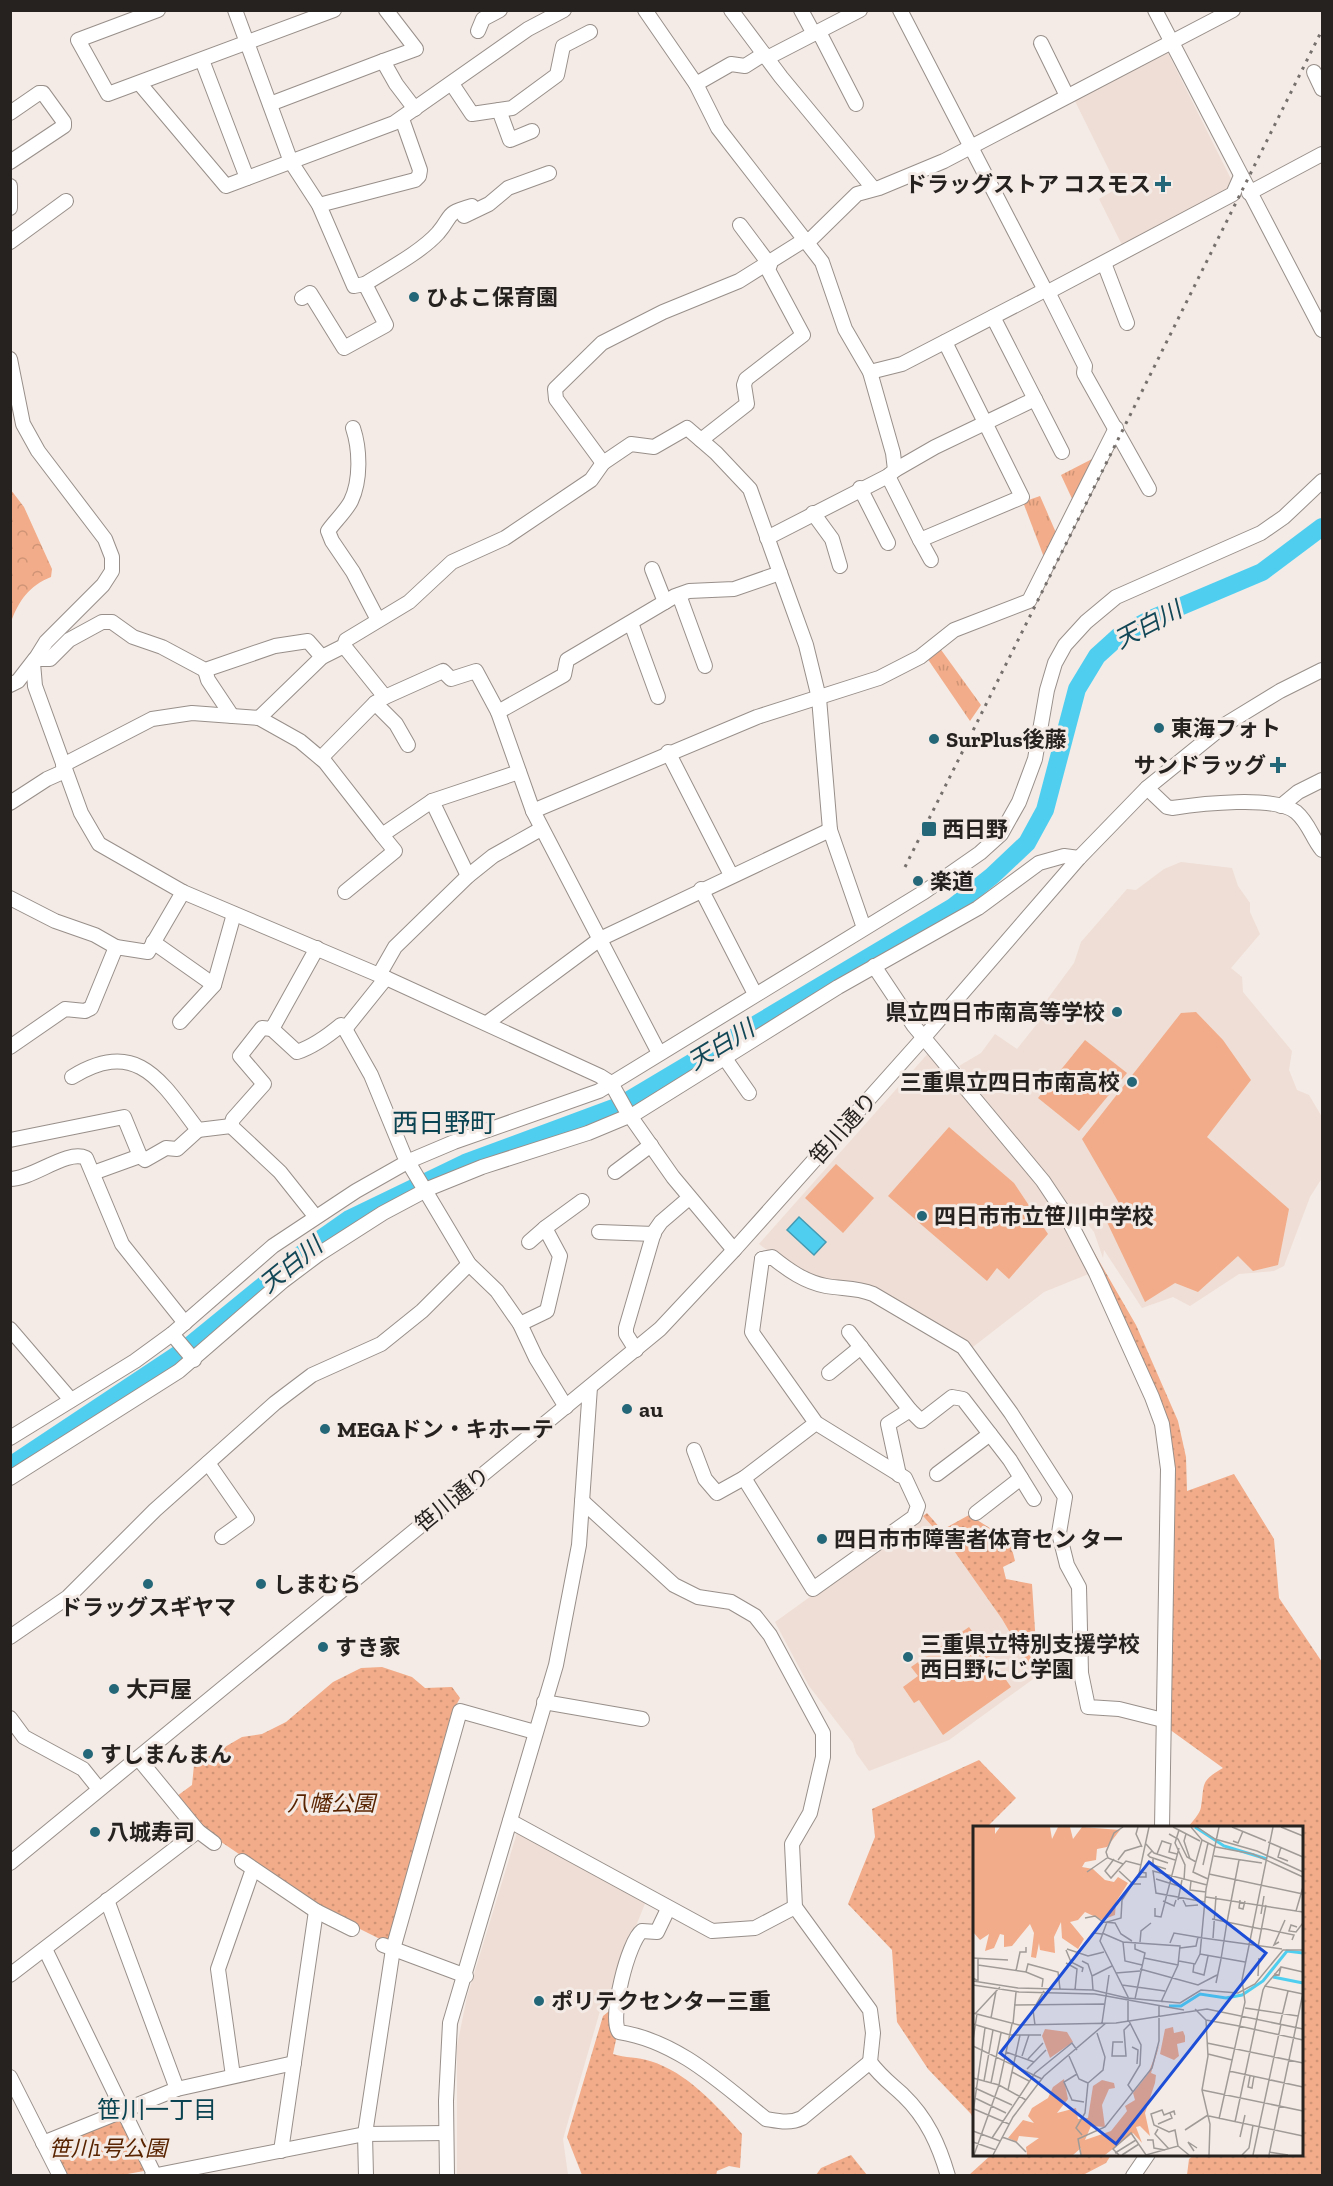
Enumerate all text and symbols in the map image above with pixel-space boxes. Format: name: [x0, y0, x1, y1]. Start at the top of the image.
place label: ドラッグストア コスモス: [905, 171, 1151, 198]
marker: ドラッグストア コスモス: [1156, 177, 1170, 191]
place label: ひよこ保育園: [426, 284, 558, 311]
marker: ひよこ保育園: [407, 290, 421, 304]
water label: 天白川: [1109, 593, 1189, 654]
place label: 東海フォト: [1171, 715, 1281, 742]
marker: 東海フォト: [1152, 721, 1166, 735]
place label: SurPlus後藤: [946, 726, 1067, 753]
marker: SurPlus後藤: [927, 732, 941, 746]
place label: サンドラッグ: [1134, 752, 1266, 779]
marker: サンドラッグ: [1271, 758, 1285, 772]
place label: 西日野: [942, 816, 1008, 843]
marker: 西日野: [920, 820, 938, 838]
place label: 楽道: [930, 868, 974, 895]
marker: 楽道: [911, 874, 925, 888]
place label: 県立四日市南高等学校: [885, 999, 1105, 1026]
marker: 県立四日市南高等学校: [1110, 1005, 1124, 1019]
water label: 天白川: [682, 1012, 762, 1076]
place label: 三重県立四日市南高校: [900, 1069, 1120, 1096]
marker: 三重県立四日市南高校: [1125, 1075, 1139, 1089]
street label: 笹川通り: [804, 1087, 883, 1170]
district label: 西日野町: [392, 1107, 496, 1139]
place label: 四日市市立笹川中学校: [934, 1203, 1154, 1230]
marker: 四日市市立笹川中学校: [915, 1209, 929, 1223]
water label: 天白川: [254, 1229, 330, 1299]
place label: au: [639, 1396, 663, 1423]
marker: au: [620, 1402, 634, 1416]
place label: MEGAドン・キホーテ: [337, 1416, 554, 1443]
marker: MEGAドン・キホーテ: [318, 1422, 332, 1436]
street label: 笹川通り: [410, 1461, 495, 1538]
place label: 四日市市障害者体育セン ター: [834, 1526, 1124, 1553]
marker: 四日市市障害者体育セン ター: [815, 1532, 829, 1546]
place label: しまむら: [273, 1571, 361, 1598]
marker: ドラッグスギヤマ: [141, 1577, 155, 1591]
marker: しまむら: [254, 1577, 268, 1591]
place label: ドラッグスギヤマ: [60, 1594, 236, 1621]
place label: 三重県立特別支援学校 西日野にじ学園: [920, 1631, 1140, 1683]
place label: すき家: [335, 1634, 401, 1661]
marker: すき家: [316, 1640, 330, 1654]
marker: 三重県立特別支援学校 西日野にじ学園: [901, 1650, 915, 1664]
place label: 大戸屋: [126, 1676, 192, 1703]
marker: 大戸屋: [107, 1682, 121, 1696]
place label: すしまんまん: [100, 1741, 232, 1768]
marker: すしまんまん: [81, 1747, 95, 1761]
park label: 八幡公園: [287, 1790, 378, 1817]
place label: 八城寿司: [107, 1819, 195, 1846]
marker: 八城寿司: [88, 1825, 102, 1839]
inset map: [973, 1826, 1303, 2156]
place label: ポリテクセンター三重: [551, 1988, 771, 2015]
marker: ポリテクセンター三重: [532, 1994, 546, 2008]
district label: 笹川一丁目: [97, 2095, 217, 2124]
park label: 笹川1号公園: [49, 2135, 170, 2162]

